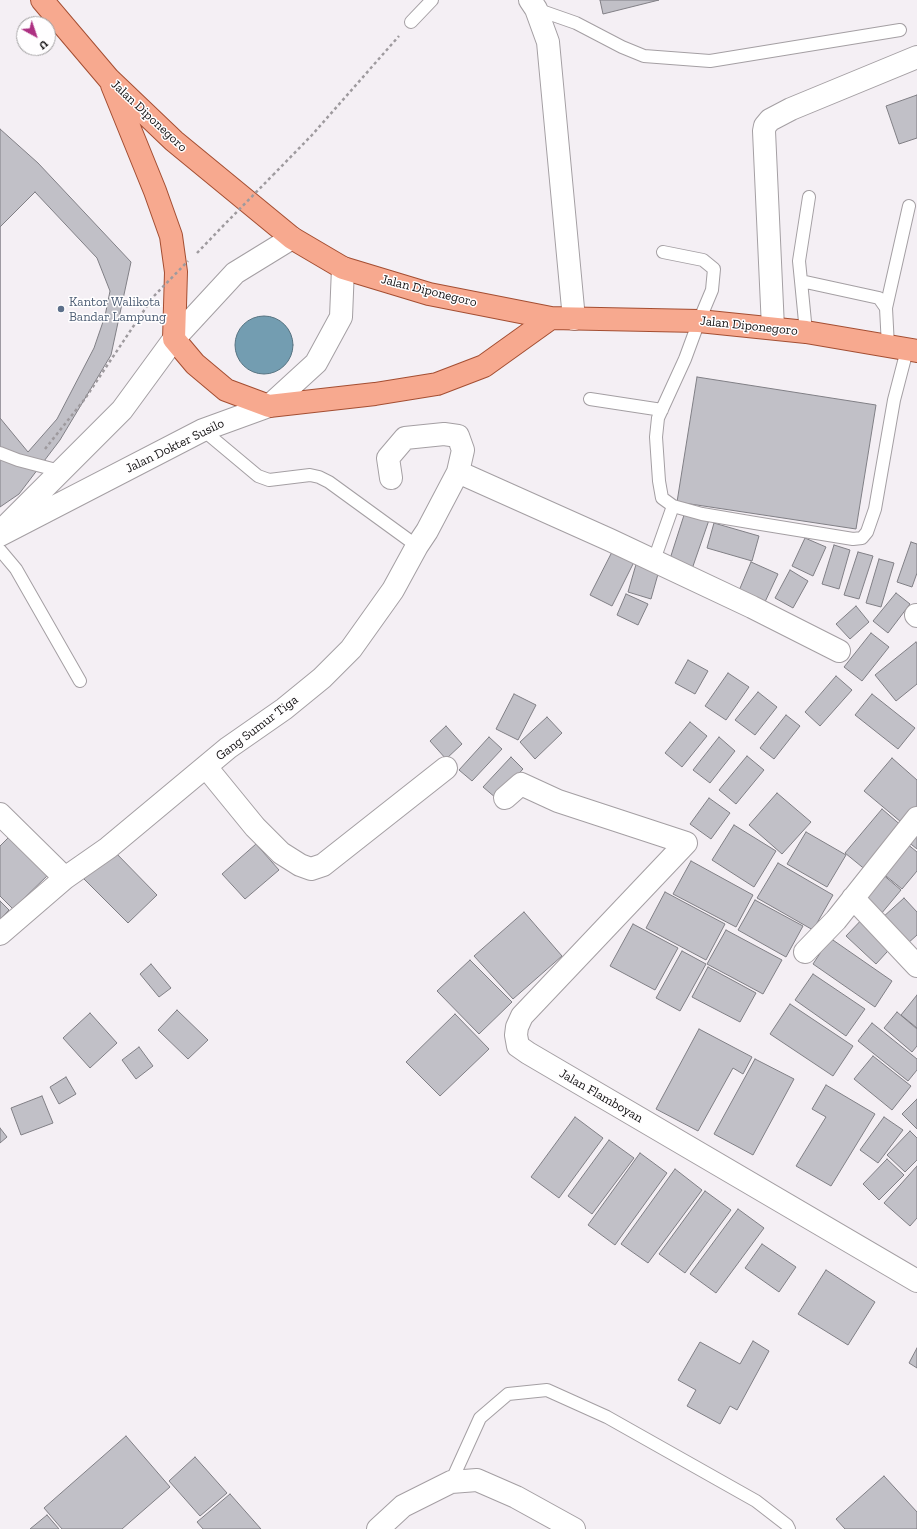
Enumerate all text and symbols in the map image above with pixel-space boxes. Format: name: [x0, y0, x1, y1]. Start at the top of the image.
north arrow: [16, 16, 56, 56]
text: U: [36, 37, 51, 52]
street label: Jalan Diponegoro: [108, 77, 190, 155]
street label: Jalan Diponegoro: [380, 272, 478, 310]
place label: Kantor Walikota Bandar Lampung: [69, 294, 166, 325]
marker: Kantor Walikota Bandar Lampung: [56, 304, 66, 314]
street label: Jalan Diponegoro: [699, 313, 799, 339]
street label: Jalan Dokter Susilo: [123, 415, 227, 477]
street label: Gang Sumur Tiga: [213, 692, 301, 764]
street label: Jalan Flamboyan: [556, 1066, 646, 1126]

